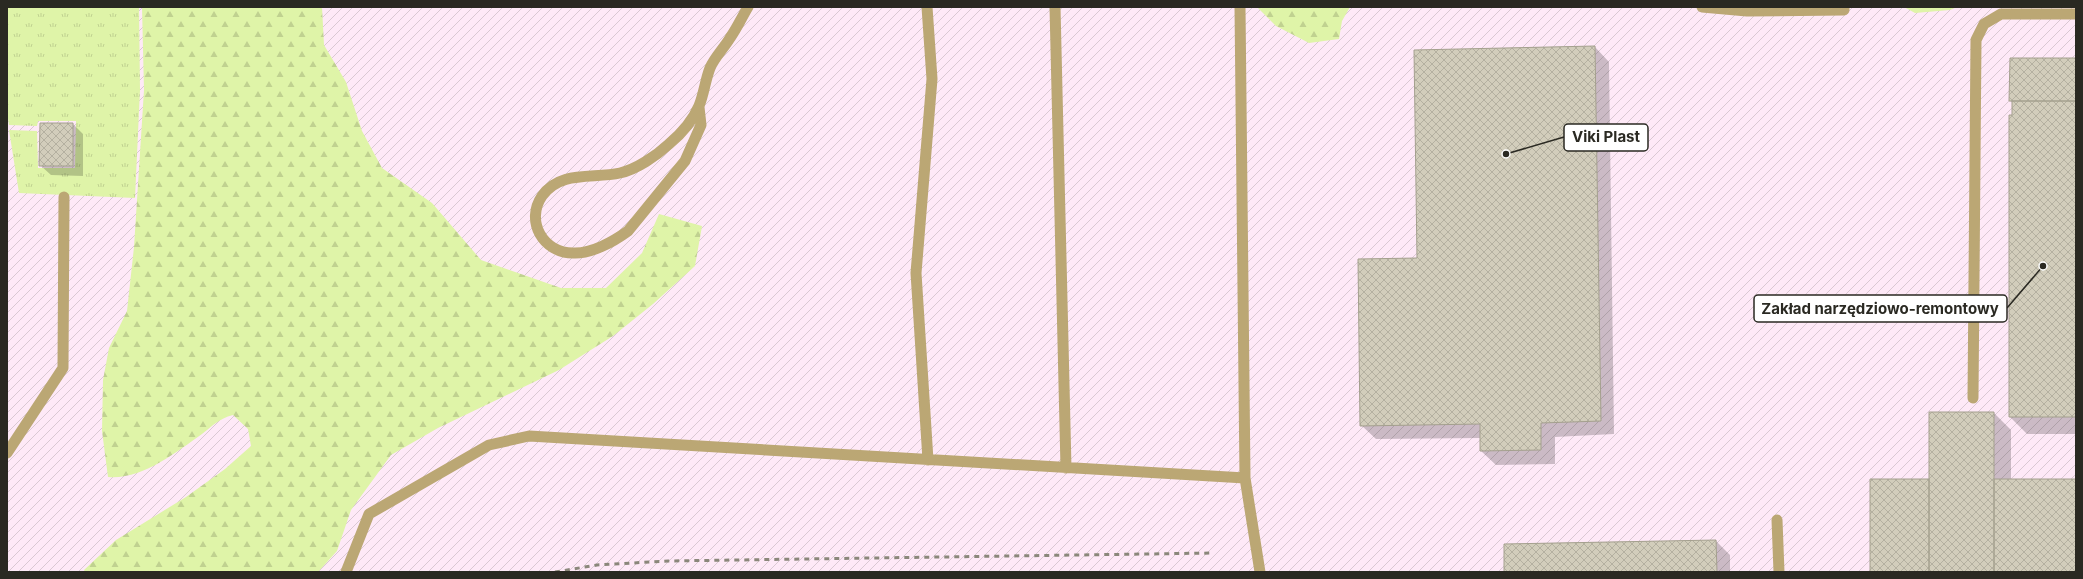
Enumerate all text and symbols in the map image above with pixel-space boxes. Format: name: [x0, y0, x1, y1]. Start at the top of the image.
callout: Viki Plast: [1564, 124, 1648, 151]
text: Viki Plast: [1572, 127, 1640, 146]
callout: Zakład narzędziowo-remontowy: [1754, 295, 2007, 322]
text: Zakład narzędziowo-remontowy: [1761, 299, 1999, 318]

